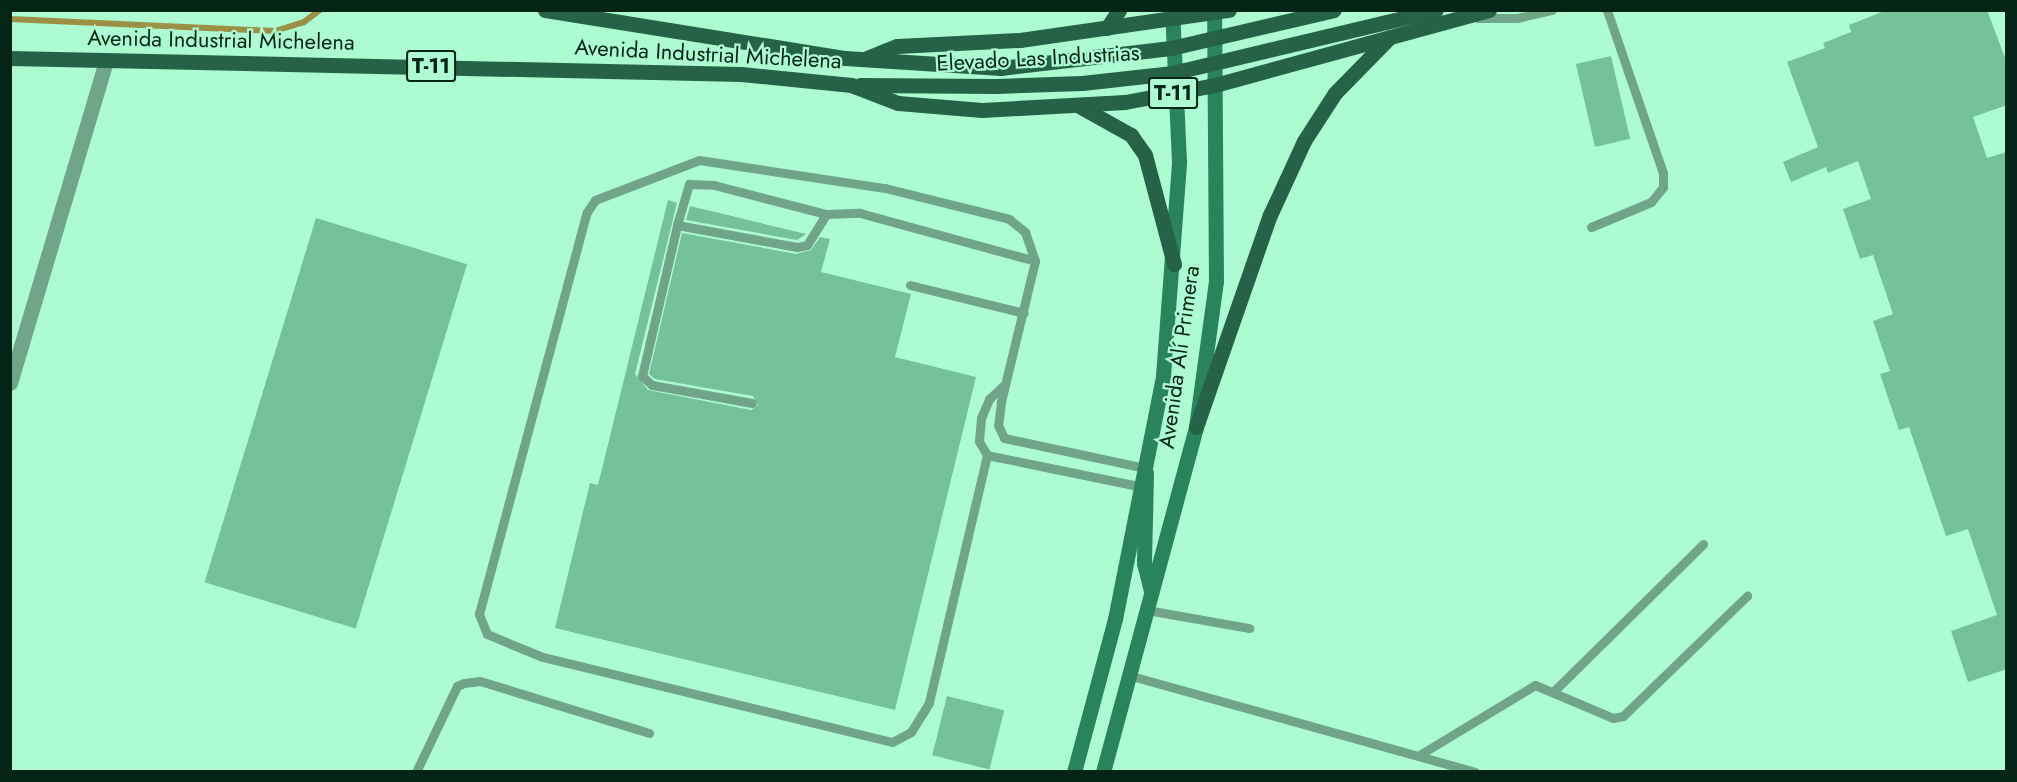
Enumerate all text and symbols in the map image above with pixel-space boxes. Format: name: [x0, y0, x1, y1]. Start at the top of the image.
street label: Avenida Industrial Michelena: [87, 24, 355, 56]
street label: Avenida Industrial Michelena: [574, 34, 842, 74]
street label: Elevado Las Industrias: [936, 39, 1140, 77]
road number: T-11: [406, 48, 456, 84]
road number: T-11: [1148, 75, 1198, 111]
street label: Avenida Alí Primera: [1153, 264, 1205, 450]

